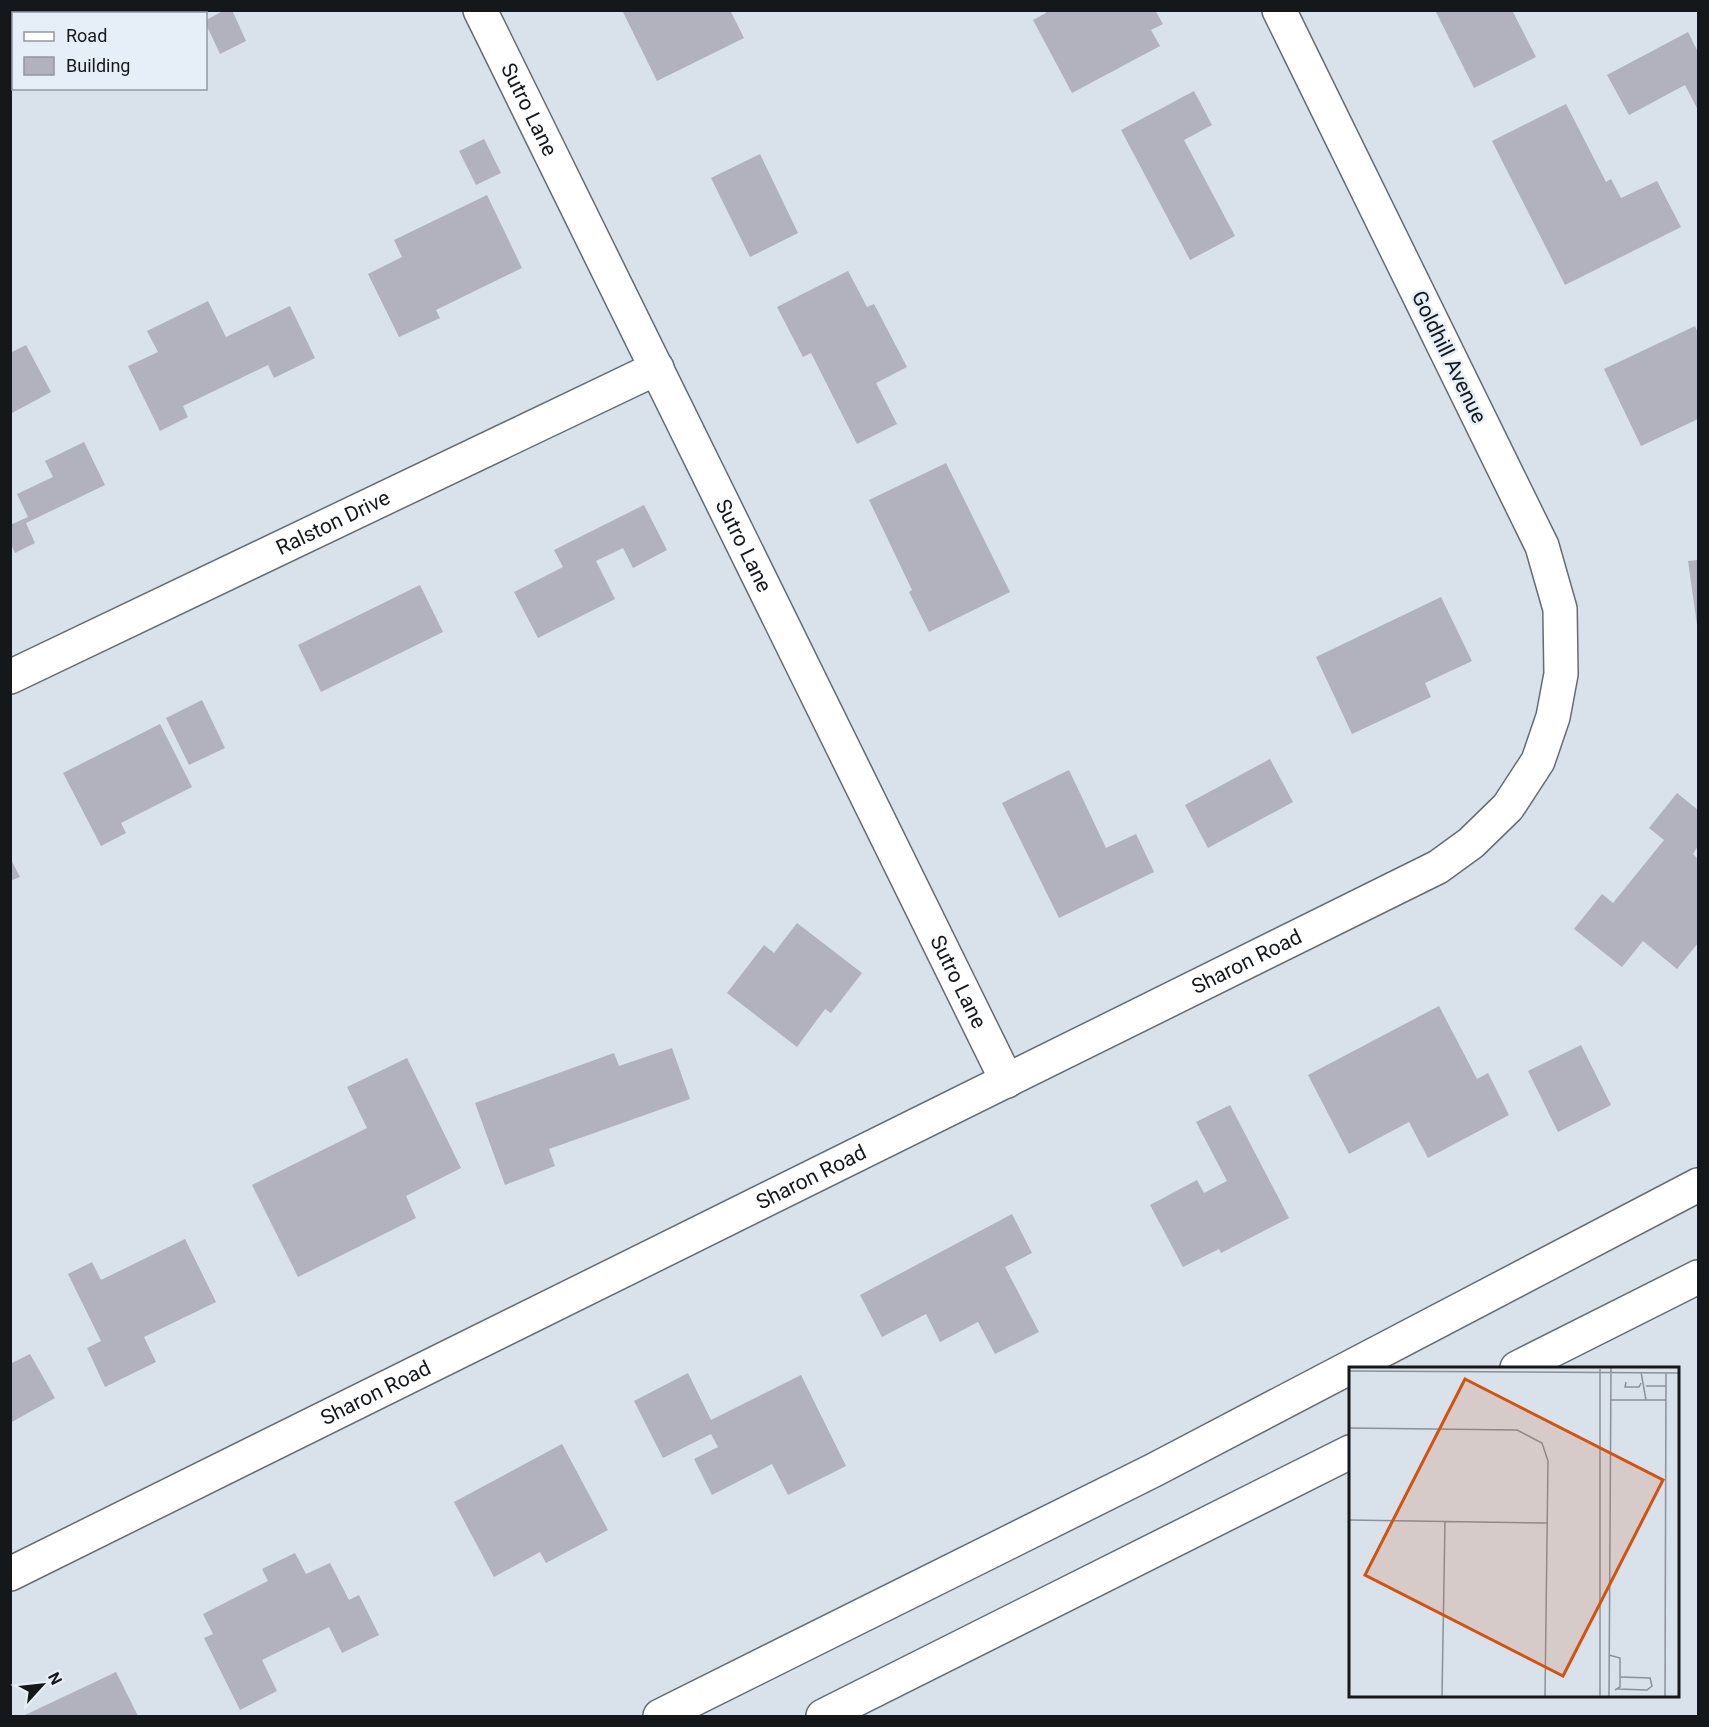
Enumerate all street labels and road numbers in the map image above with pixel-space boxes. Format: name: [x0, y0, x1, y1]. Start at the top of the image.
street label: Sutro Lane: [496, 59, 562, 160]
street label: Goldhill Avenue: [1407, 287, 1491, 427]
street label: Ralston Drive: [272, 485, 394, 560]
street label: Sutro Lane: [711, 495, 777, 596]
street label: Sharon Road: [1188, 924, 1306, 999]
street label: Sutro Lane: [925, 931, 991, 1032]
street label: Sharon Road: [752, 1140, 870, 1215]
street label: Sharon Road: [317, 1356, 434, 1430]

